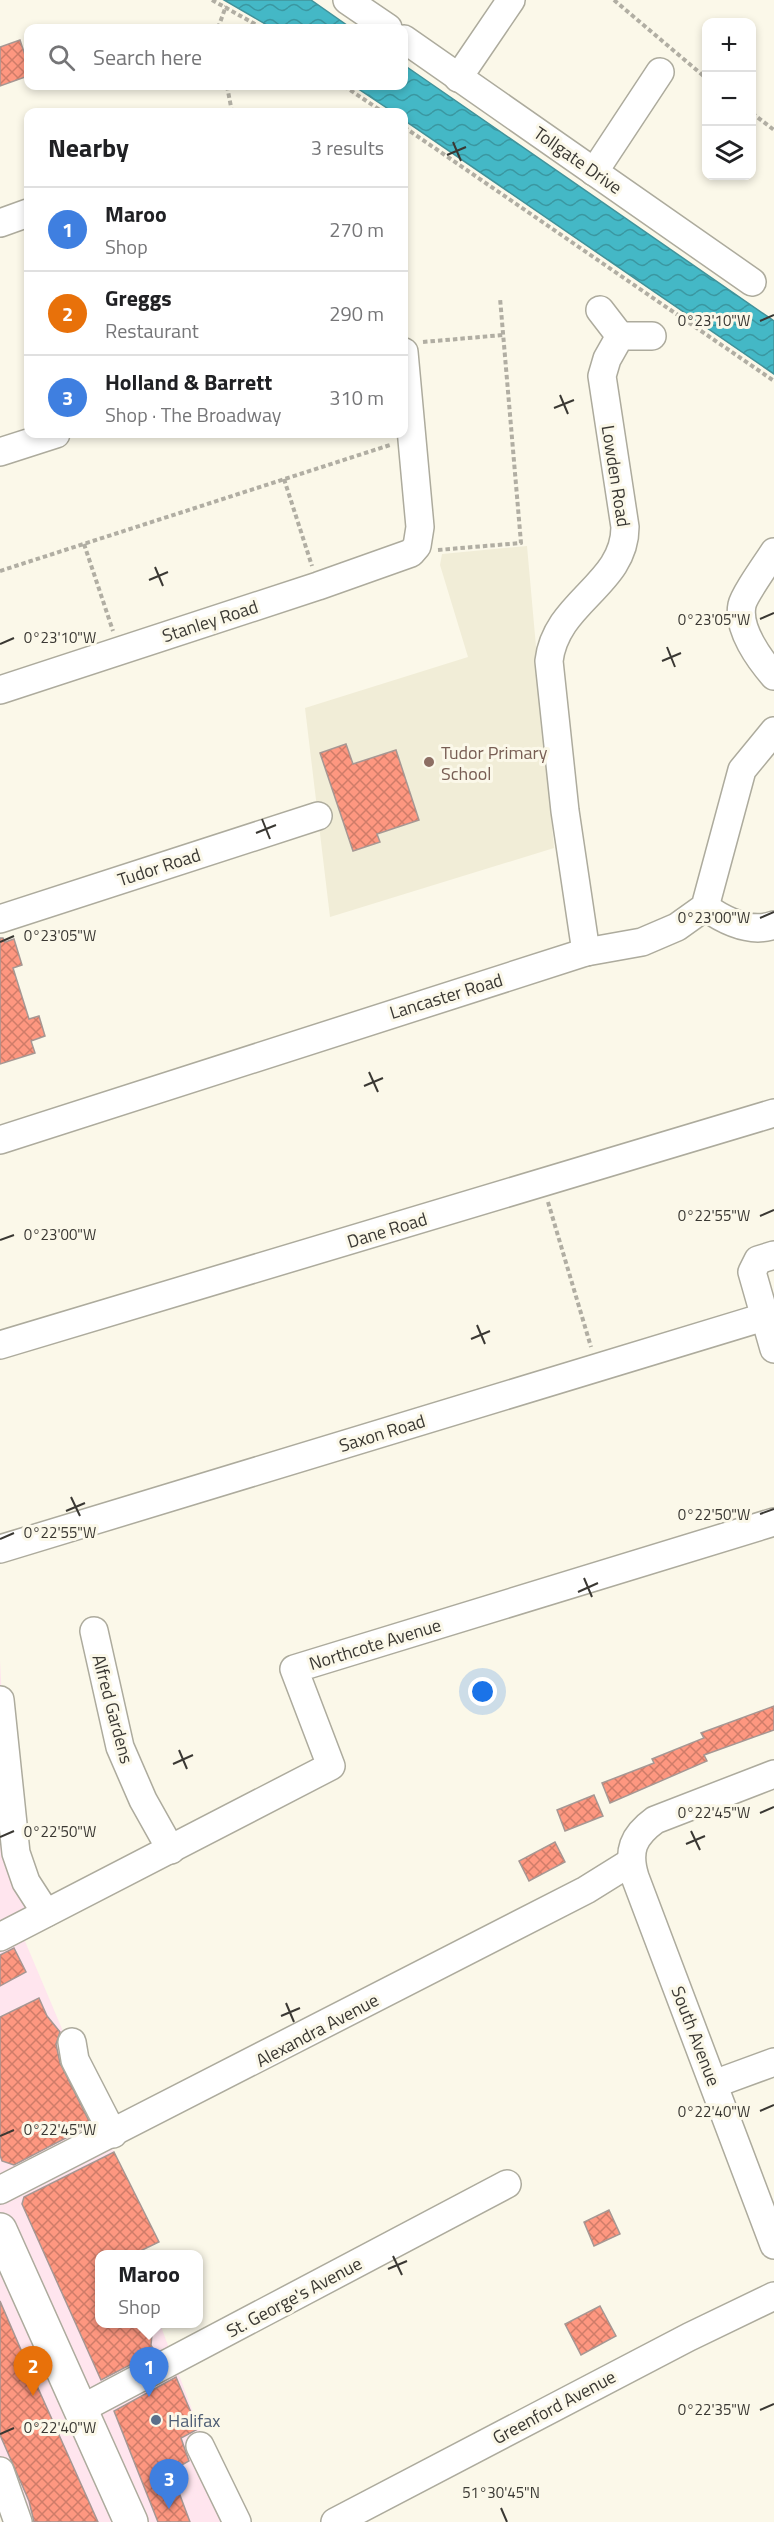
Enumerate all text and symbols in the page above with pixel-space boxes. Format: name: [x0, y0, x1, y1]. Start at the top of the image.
map controls: [702, 18, 756, 180]
button: +: [702, 18, 756, 72]
search box: [24, 24, 408, 90]
text: Search here: [93, 40, 202, 74]
icon: search: [45, 41, 78, 74]
button: −: [702, 72, 756, 126]
street label: Tollgate Drive: [528, 120, 628, 200]
button: layers: [702, 126, 756, 180]
text: Nearby: [48, 128, 129, 167]
text: 3 results: [311, 132, 384, 163]
text: Maroo: [105, 197, 167, 231]
text: 1: [62, 214, 73, 245]
text: 270 m: [329, 214, 384, 245]
text: Shop: [105, 231, 148, 262]
text: Greggs: [105, 281, 172, 315]
text: 2: [62, 298, 73, 329]
text: 290 m: [329, 298, 384, 329]
text: 0°23'10"W: [678, 309, 750, 332]
text: Restaurant: [105, 315, 199, 346]
text: Holland & Barrett: [105, 365, 272, 399]
text: 3: [62, 382, 73, 413]
text: 310 m: [329, 382, 384, 413]
text: Shop · The Broadway: [105, 399, 282, 430]
street label: Lowden Road: [595, 423, 637, 529]
street label: Stanley Road: [159, 593, 261, 649]
text: 0°23'05"W: [678, 608, 750, 631]
text: 0°23'10"W: [24, 626, 96, 649]
place label: Tudor Primary School: [441, 739, 548, 787]
marker: Tudor Primary School: [422, 755, 436, 769]
street label: Tudor Road: [114, 841, 204, 893]
text: 0°23'00"W: [678, 906, 750, 929]
text: 0°23'05"W: [24, 924, 96, 947]
street label: Lancaster Road: [386, 966, 506, 1026]
text: 0°22'55"W: [678, 1204, 750, 1227]
street label: Dane Road: [344, 1205, 430, 1255]
text: 0°23'00"W: [24, 1223, 96, 1246]
street label: Saxon Road: [336, 1407, 428, 1459]
text: 0°22'50"W: [678, 1503, 750, 1526]
text: 0°22'55"W: [24, 1521, 96, 1544]
street label: Northcote Avenue: [306, 1611, 444, 1677]
street label: Alfred Gardens: [85, 1651, 141, 1767]
your location: [468, 1677, 497, 1706]
text: 0°22'45"W: [678, 1801, 750, 1824]
text: 0°22'50"W: [24, 1820, 96, 1843]
street label: South Avenue: [665, 1982, 727, 2090]
street label: Alexandra Avenue: [251, 1986, 383, 2074]
text: 0°22'40"W: [678, 2100, 750, 2123]
text: 0°22'45"W: [24, 2118, 96, 2141]
popup: [95, 2250, 203, 2328]
street label: St. George's Avenue: [221, 2250, 367, 2344]
text: Maroo: [118, 2257, 180, 2291]
text: Shop: [118, 2291, 161, 2322]
pin: 2: [14, 2346, 52, 2396]
pin: 1: [130, 2348, 168, 2397]
street label: Greenford Avenue: [488, 2363, 620, 2451]
text: 0°22'35"W: [678, 2398, 750, 2421]
place label: Halifax: [168, 2407, 220, 2434]
marker: Halifax: [149, 2413, 163, 2427]
text: 0°22'40"W: [24, 2416, 96, 2439]
pin: 3: [150, 2460, 188, 2509]
text: 51°30'45"N: [462, 2481, 540, 2504]

